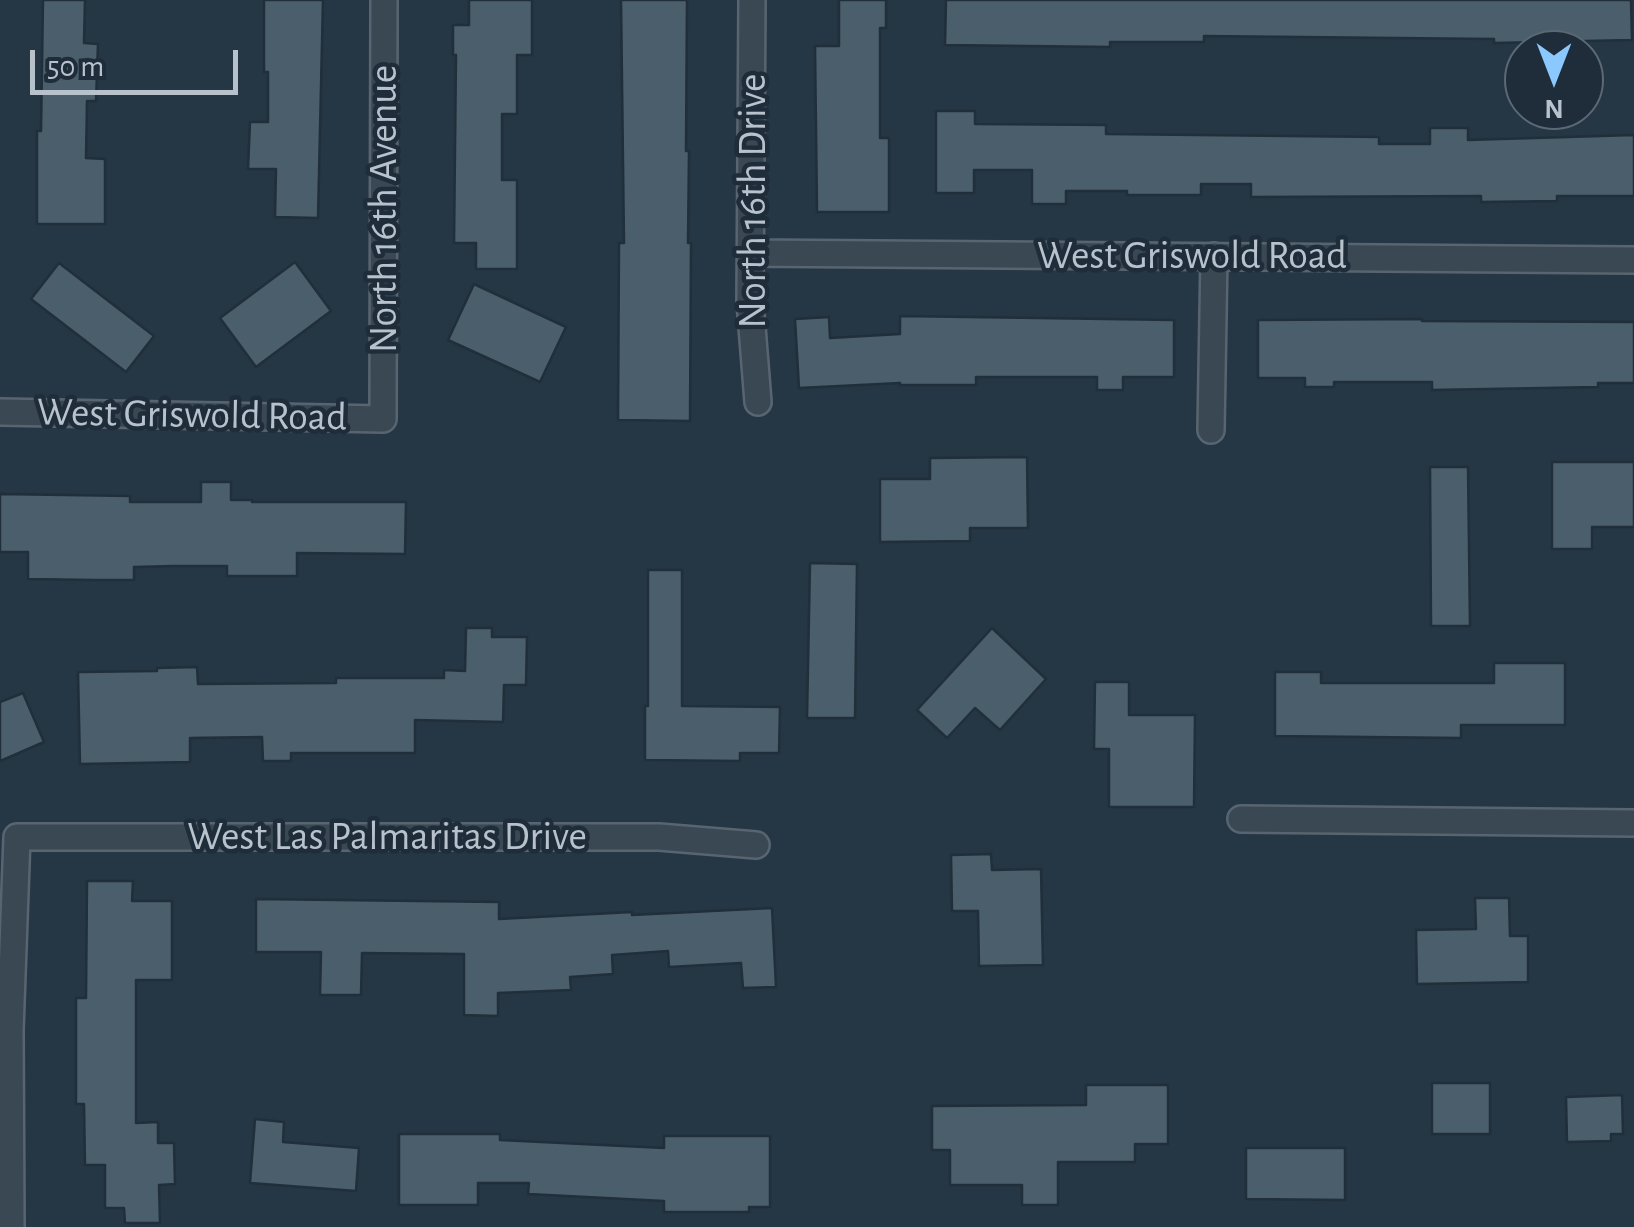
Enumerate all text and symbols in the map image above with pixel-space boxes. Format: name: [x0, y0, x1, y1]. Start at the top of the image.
scale bar: [35, 30, 242, 92]
north arrow: [1504, 30, 1604, 130]
text: 50 m: [47, 52, 104, 82]
street label: North 16th Avenue: [360, 65, 408, 353]
street label: North 16th Drive: [729, 74, 777, 328]
text: N: [1544, 94, 1564, 122]
street label: West Griswold Road: [1037, 232, 1347, 280]
street label: West Griswold Road: [37, 388, 347, 442]
street label: West Las Palmaritas Drive: [187, 813, 587, 861]

